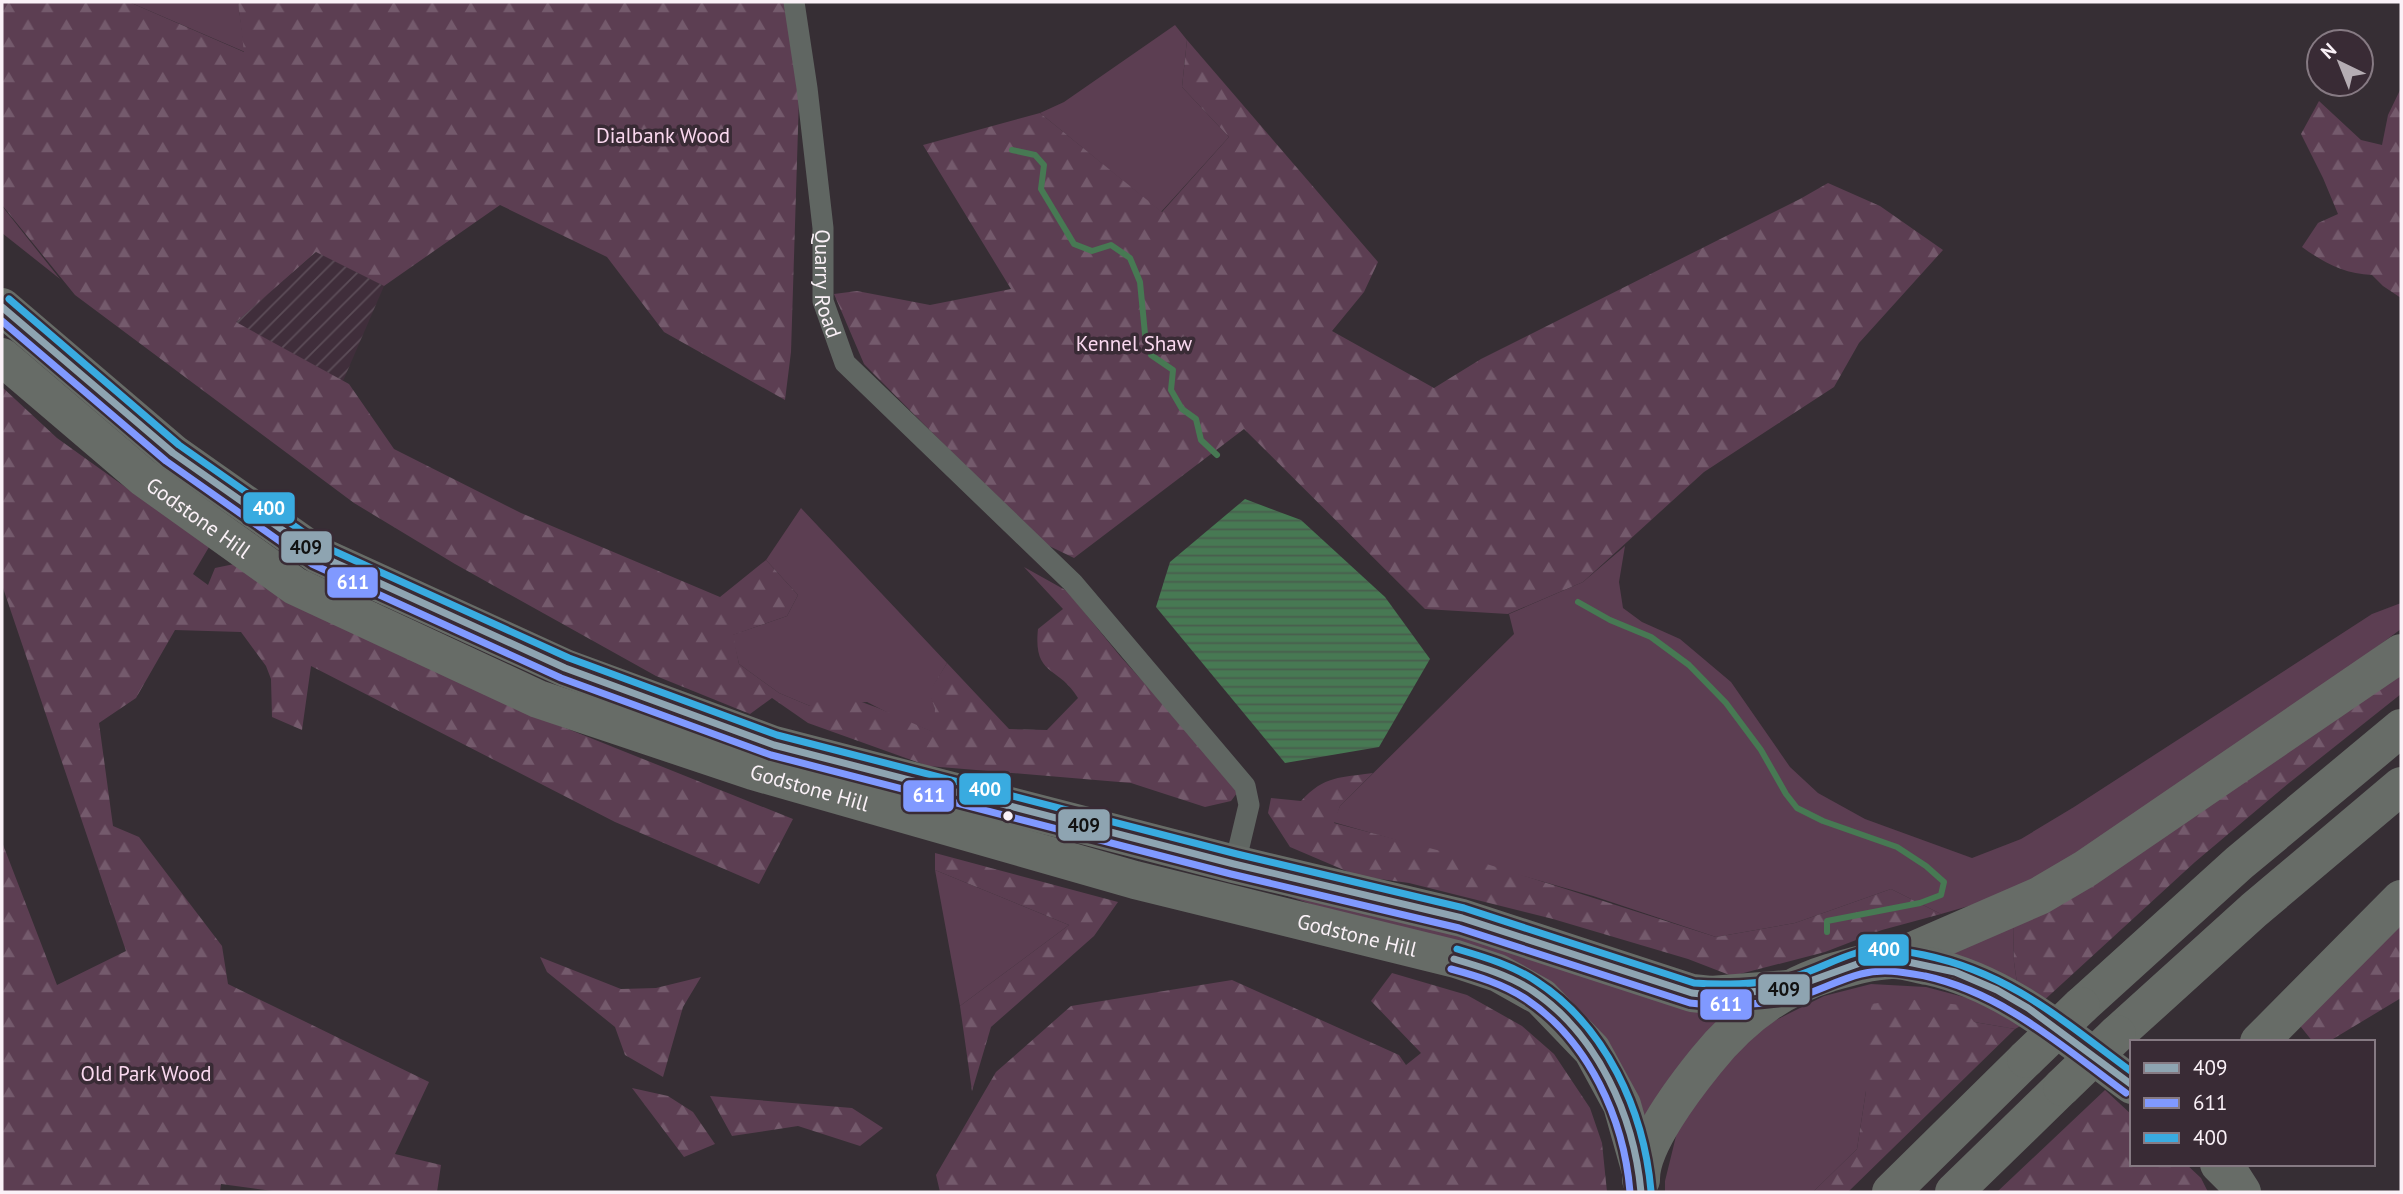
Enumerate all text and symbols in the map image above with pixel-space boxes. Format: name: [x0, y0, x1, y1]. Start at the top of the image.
north arrow: [2305, 28, 2375, 98]
text: N: [2316, 38, 2341, 64]
park label: Dialbank Wood: [596, 122, 730, 149]
street label: Quarry Road: [810, 229, 848, 341]
park label: Kennel Shaw: [1076, 330, 1193, 357]
street label: Godstone Hill: [141, 471, 256, 564]
line badge: 400: [242, 491, 296, 525]
text: 400: [253, 496, 285, 520]
line badge: 409: [280, 530, 333, 564]
text: 409: [290, 535, 322, 559]
line badge: 611: [326, 566, 379, 599]
text: 611: [337, 570, 369, 594]
street label: Godstone Hill: [747, 757, 872, 817]
line badge: 400: [958, 772, 1012, 806]
text: 400: [969, 777, 1001, 801]
line badge: 611: [902, 779, 955, 813]
text: 611: [913, 783, 945, 807]
line badge: 409: [1057, 808, 1111, 842]
unlabelled marker: [1001, 809, 1015, 823]
text: 409: [1068, 813, 1100, 837]
street label: Godstone Hill: [1295, 907, 1420, 962]
line badge: 400: [1857, 933, 1910, 967]
text: 400: [1868, 937, 1900, 961]
line badge: 409: [1757, 973, 1811, 1006]
text: 409: [1768, 977, 1800, 1001]
line badge: 611: [1699, 988, 1753, 1021]
text: 611: [1710, 992, 1742, 1016]
legend: [2130, 1040, 2375, 1166]
text: 409: [2193, 1054, 2227, 1081]
park label: Old Park Wood: [81, 1060, 211, 1087]
text: 611: [2193, 1089, 2227, 1116]
text: 400: [2193, 1124, 2227, 1151]

